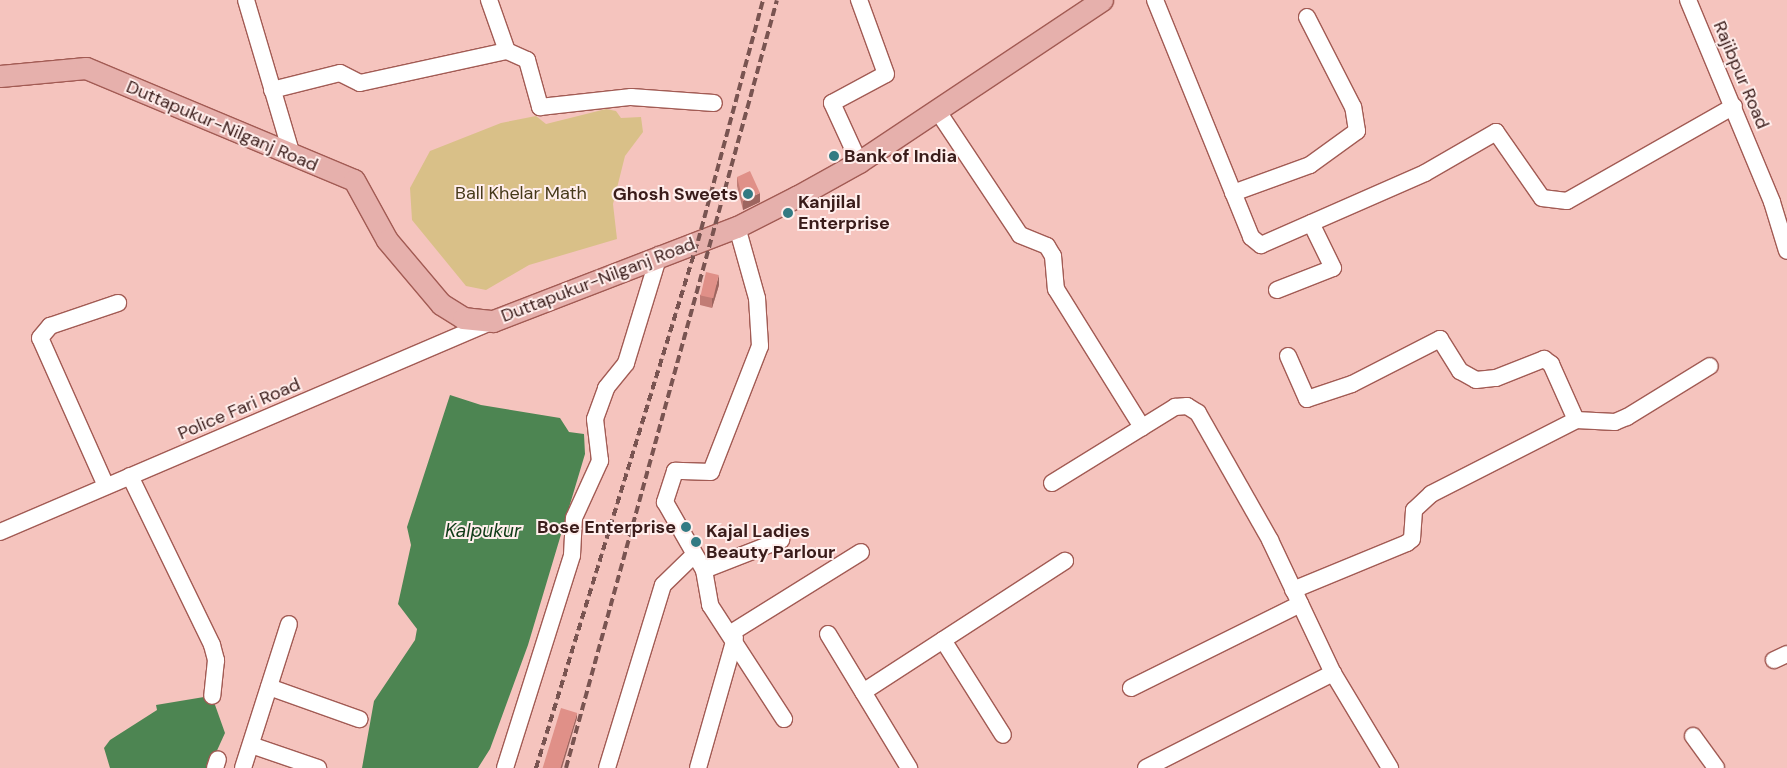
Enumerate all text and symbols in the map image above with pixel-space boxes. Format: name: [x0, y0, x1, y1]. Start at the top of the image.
street label: Rajibpur Road: [1709, 18, 1773, 132]
street label: Duttapukur-Nilganj Road: [123, 76, 321, 176]
place label: Bank of India: [844, 145, 957, 167]
marker: Bank of India: [828, 150, 840, 162]
park label: Ball Khelar Math: [455, 182, 587, 204]
place label: Ghosh Sweets: [613, 183, 738, 205]
marker: Ghosh Sweets: [742, 188, 754, 200]
place label: Kanjilal Enterprise: [798, 192, 890, 234]
marker: Kanjilal Enterprise: [782, 207, 794, 219]
street label: Duttapukur-Nilganj Road: [498, 233, 698, 327]
street label: Police Fari Road: [175, 374, 303, 444]
place label: Bose Enterprise: [537, 516, 676, 538]
water label: Kalpukur: [445, 520, 521, 542]
marker: Bose Enterprise: [680, 521, 692, 533]
place label: Kajal Ladies Beauty Parlour: [706, 521, 835, 564]
marker: Kajal Ladies Beauty Parlour: [690, 536, 702, 548]

